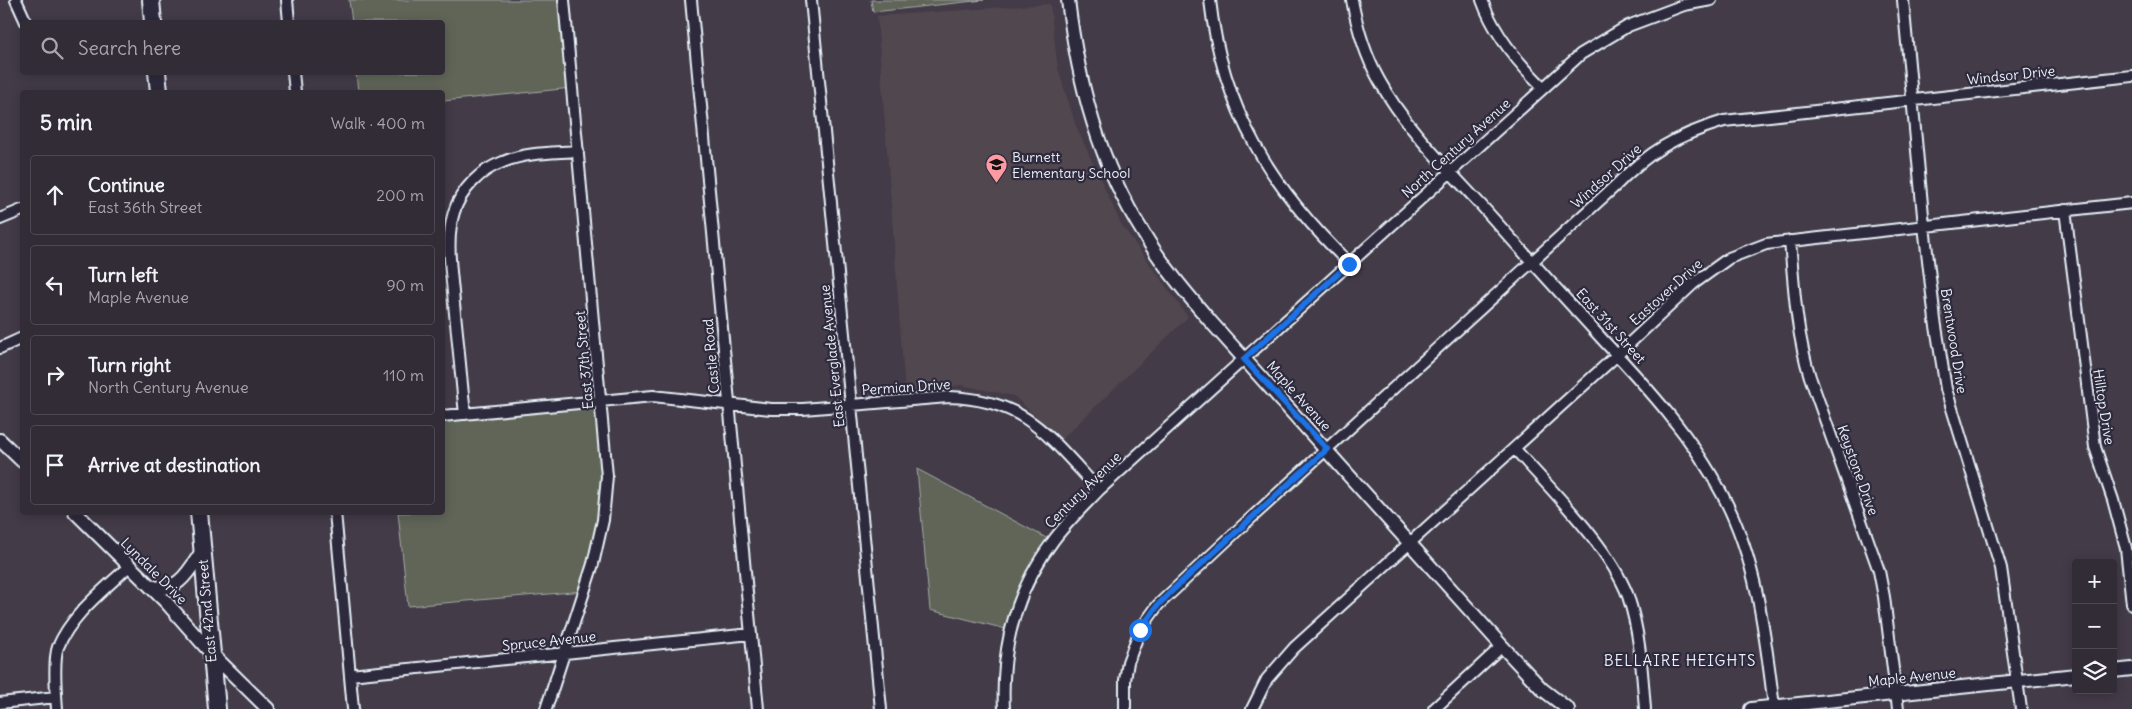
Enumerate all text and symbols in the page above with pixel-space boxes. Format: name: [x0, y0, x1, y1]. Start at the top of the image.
search box: [20, 20, 445, 75]
icon: search: [38, 34, 66, 62]
text: Search here: [78, 36, 181, 60]
street label: Windsor Drive: [1966, 61, 2056, 89]
street label: North Century Avenue: [1398, 94, 1514, 202]
text: 5 min: [40, 109, 92, 136]
text: Walk · 400 m: [331, 113, 425, 133]
street label: Windsor Drive: [1567, 140, 1645, 212]
place label: Burnett Elementary School: [1012, 148, 1130, 182]
school or university icon: Burnett Elementary School: [984, 153, 1008, 184]
text: Continue: [88, 173, 165, 197]
icon: ahead: [41, 181, 69, 209]
text: 200 m: [376, 185, 424, 205]
text: East 36th Street: [88, 197, 202, 217]
route end: [1338, 253, 1361, 276]
street label: Eastover Drive: [1626, 255, 1706, 329]
text: Turn left: [88, 263, 158, 287]
icon: left: [41, 271, 69, 299]
text: 90 m: [386, 275, 424, 295]
street label: East Everglade Avenue: [816, 284, 848, 428]
street label: East 31st Street: [1572, 284, 1650, 368]
text: Maple Avenue: [88, 287, 189, 307]
street label: Brentwood Drive: [1937, 287, 1971, 395]
street label: East 37th Street: [571, 310, 597, 410]
street label: Castle Road: [699, 318, 723, 394]
text: Turn right: [88, 353, 171, 377]
street label: Maple Avenue: [1263, 357, 1335, 435]
icon: right: [41, 361, 69, 389]
text: 110 m: [383, 365, 424, 385]
street label: Hilltop Drive: [2089, 368, 2119, 446]
street label: Permian Drive: [861, 375, 951, 399]
text: North Century Avenue: [88, 377, 249, 397]
street label: Keystone Drive: [1833, 422, 1883, 518]
street label: Century Avenue: [1041, 448, 1125, 532]
icon: arrive: [41, 451, 69, 479]
text: Arrive at destination: [88, 453, 261, 477]
street label: Lyndale Drive: [117, 534, 191, 608]
street label: East 42nd Street: [194, 559, 220, 663]
map controls: [2072, 559, 2117, 694]
button: +: [2072, 559, 2117, 604]
button: −: [2072, 604, 2117, 649]
route start: [1129, 619, 1152, 642]
street label: Spruce Avenue: [501, 627, 597, 655]
button: layers: [2072, 649, 2117, 694]
district label: BELLAIRE HEIGHTS: [1604, 651, 1756, 670]
street label: Maple Avenue: [1867, 663, 1957, 691]

